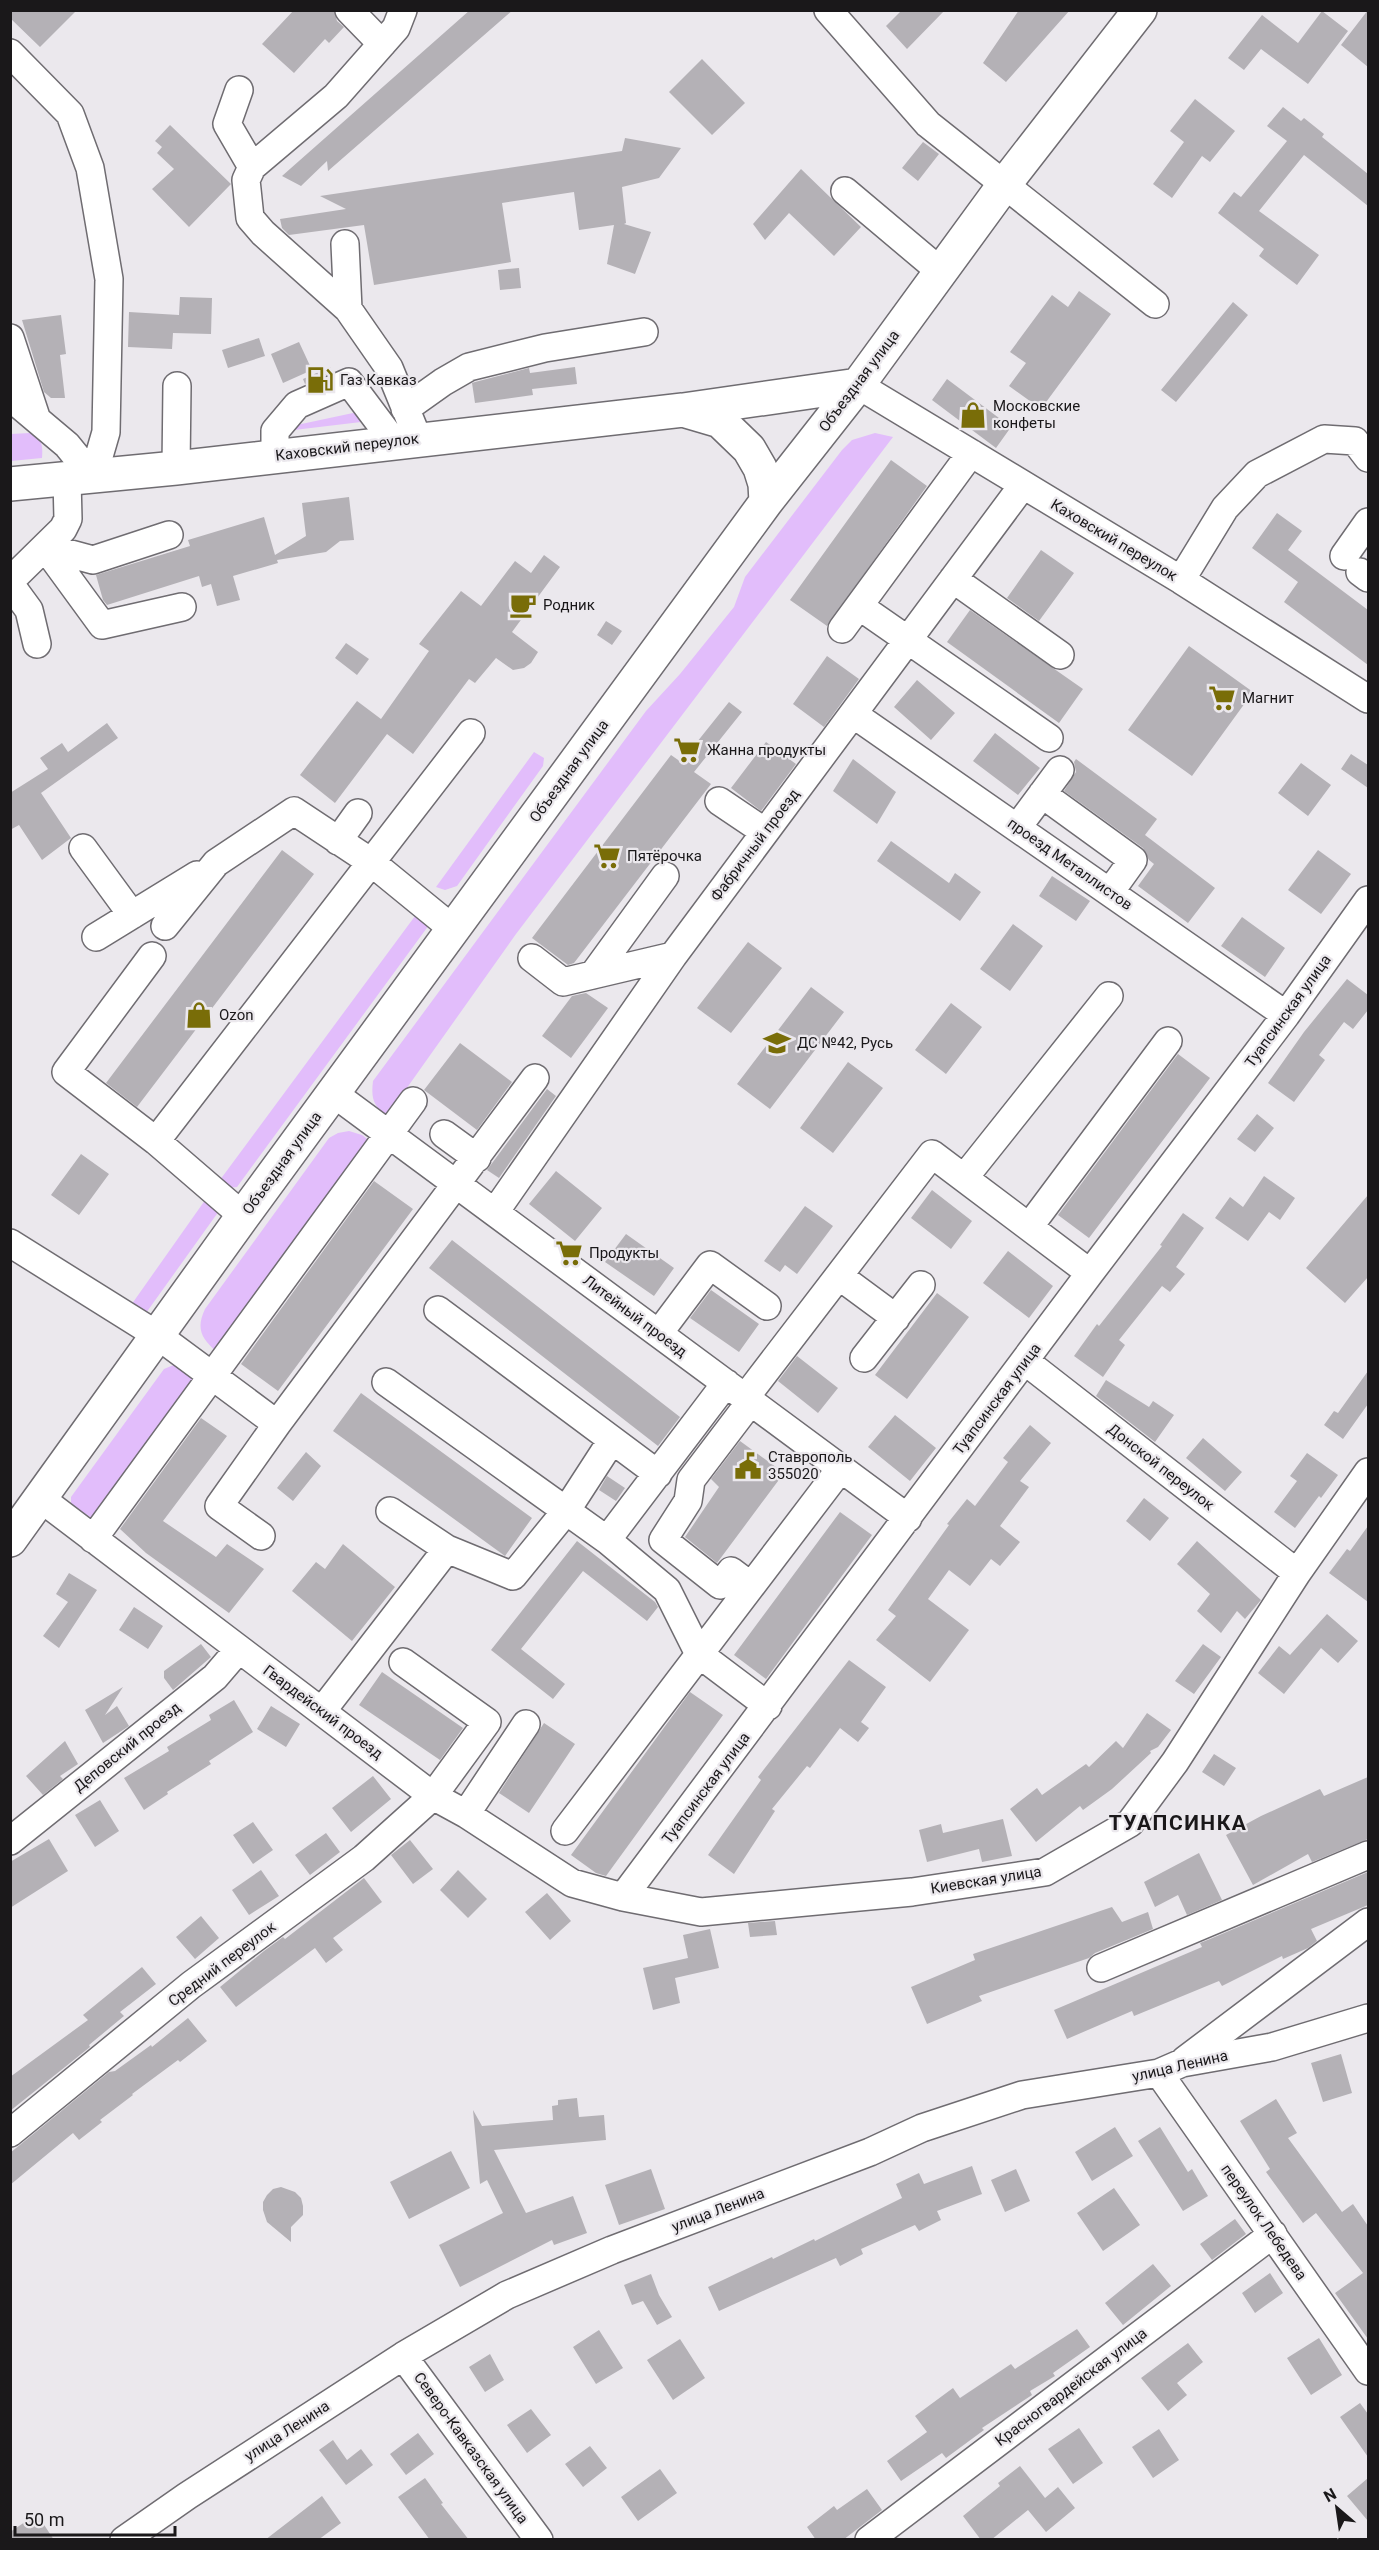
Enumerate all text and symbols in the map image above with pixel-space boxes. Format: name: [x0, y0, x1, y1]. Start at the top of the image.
street label: Объездная улица: [815, 327, 903, 435]
fuel station icon: Газ Кавказ: [305, 365, 335, 395]
place label: Газ Кавказ: [340, 371, 417, 389]
place label: Московские конфеты: [993, 397, 1080, 432]
shop icon: Московские конфеты: [958, 400, 988, 430]
street label: Каховский переулок: [274, 429, 420, 465]
street label: Каховский переулок: [1048, 495, 1180, 585]
cafe icon: Родник: [508, 590, 538, 620]
place label: Родник: [543, 596, 595, 614]
supermarket icon: Магнит: [1207, 683, 1237, 713]
place label: Магнит: [1242, 689, 1294, 707]
street label: Объездная улица: [526, 716, 612, 826]
supermarket icon: Жанна продукты: [672, 735, 702, 765]
place label: Жанна продукты: [707, 741, 826, 759]
street label: Фабричный проезд: [707, 785, 803, 905]
street label: проезд Металлистов: [1004, 814, 1136, 914]
supermarket icon: Пятёрочка: [592, 841, 622, 871]
place label: Пятёрочка: [627, 847, 702, 865]
street label: Туапсинская улица: [1241, 951, 1335, 1071]
shop icon: Ozon: [184, 1000, 214, 1030]
place label: Ozon: [219, 1006, 253, 1024]
school or university icon: ДС №42, Русь: [762, 1028, 792, 1058]
place label: ДС №42, Русь: [797, 1034, 893, 1052]
street label: Объездная улица: [239, 1108, 325, 1218]
supermarket icon: Продукты: [554, 1238, 584, 1268]
place label: Продукты: [589, 1244, 659, 1262]
street label: Литейный проезд: [579, 1271, 691, 1361]
street label: Туапсинская улица: [949, 1340, 1045, 1458]
street label: Донской переулок: [1104, 1420, 1218, 1514]
place label: Ставрополь 355020: [768, 1448, 853, 1483]
public building icon: Ставрополь 355020: [733, 1451, 763, 1481]
street label: Гвардейский проезд: [260, 1661, 386, 1763]
street label: Деповский проезд: [70, 1698, 184, 1796]
street label: Туапсинская улица: [658, 1729, 754, 1847]
district label: ТУАПСИНКА: [1109, 1811, 1247, 1835]
street label: Киевская улица: [929, 1862, 1043, 1898]
street label: Средний переулок: [165, 1918, 279, 2010]
street label: улица Ленина: [1130, 2046, 1230, 2086]
street label: переулок Лебедева: [1217, 2161, 1311, 2283]
street label: улица Ленина: [669, 2184, 767, 2236]
street label: Красногвардейская улица: [992, 2324, 1150, 2450]
street label: Северо-Кавказская улица: [410, 2369, 532, 2527]
street label: улица Ленина: [241, 2397, 333, 2465]
north arrow: [1307, 2478, 1367, 2538]
text: N: [1320, 2484, 1340, 2506]
scale bar: [15, 2499, 176, 2537]
text: 50 m: [24, 2509, 64, 2530]

